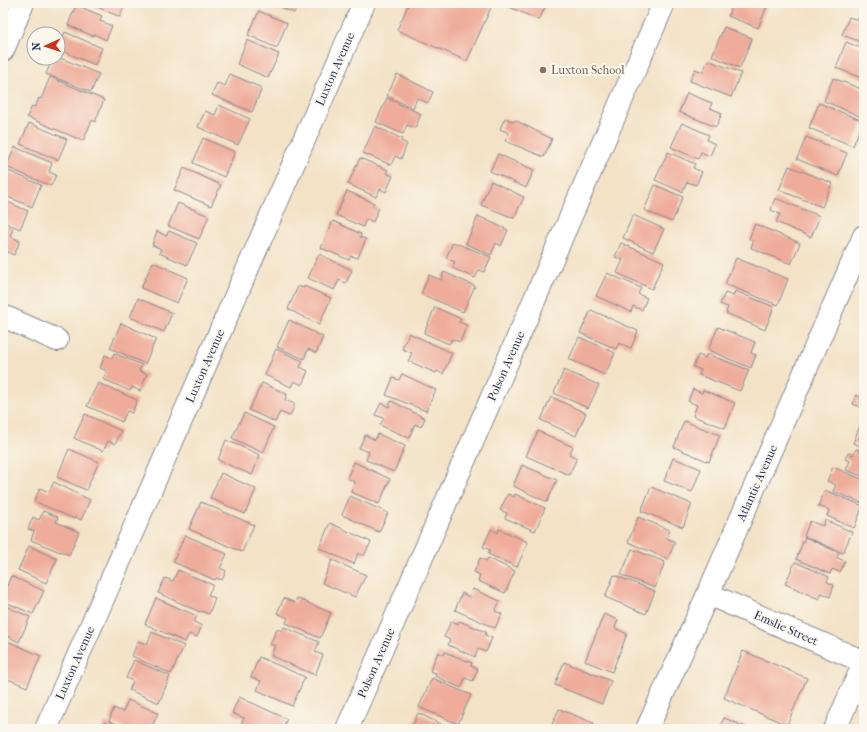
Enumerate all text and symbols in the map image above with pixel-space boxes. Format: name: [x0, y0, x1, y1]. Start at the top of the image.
north arrow: [26, 26, 66, 66]
street label: Luxton Avenue: [313, 30, 357, 108]
text: N: [30, 41, 43, 51]
place label: Luxton School: [551, 63, 625, 77]
marker: Luxton School: [538, 65, 548, 75]
street label: Luxton Avenue: [183, 327, 227, 405]
street label: Polson Avenue: [484, 329, 528, 403]
street label: Atlantic Avenue: [734, 443, 780, 524]
street label: Emslie Street: [752, 608, 821, 649]
street label: Luxton Avenue: [53, 624, 97, 702]
street label: Polson Avenue: [354, 626, 398, 700]

